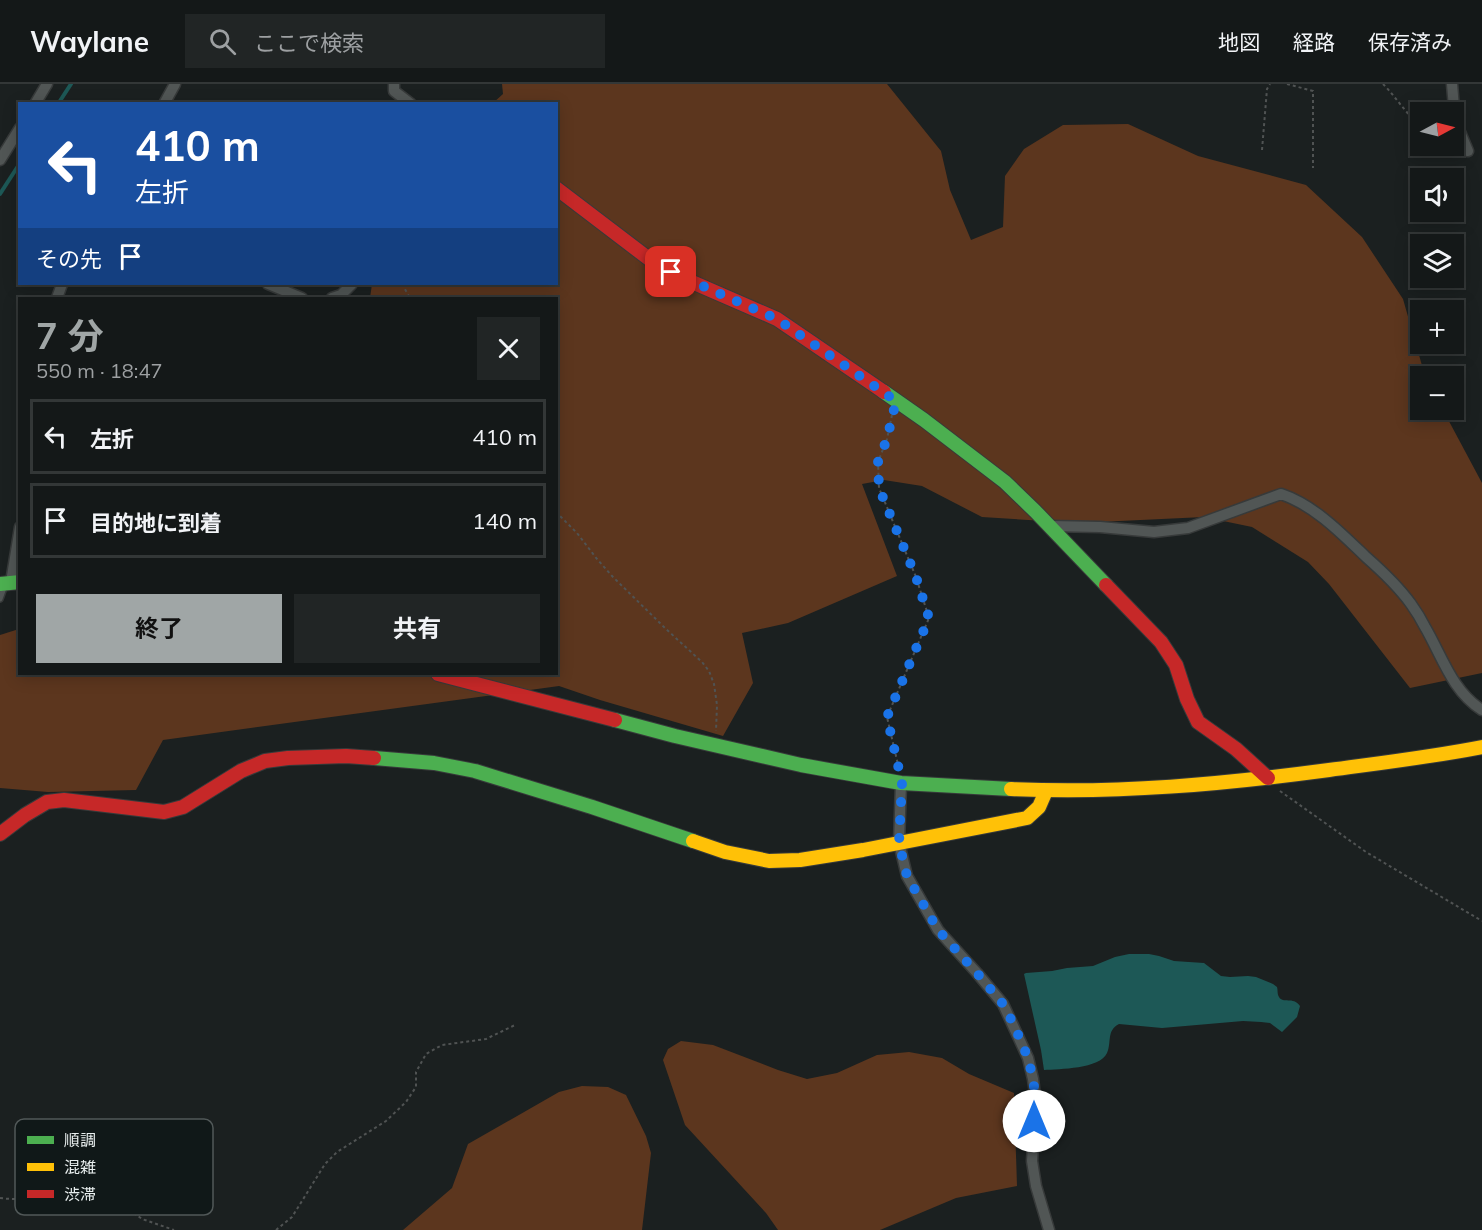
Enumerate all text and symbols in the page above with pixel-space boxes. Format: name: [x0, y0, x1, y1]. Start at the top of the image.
search box: [185, 14, 605, 68]
text: Waylane: [30, 24, 149, 59]
icon: search: [206, 25, 239, 58]
text: ここで検索: [254, 29, 364, 57]
text: 地図: [1218, 29, 1260, 55]
text: 経路: [1293, 29, 1335, 55]
text: 保存済み: [1368, 29, 1452, 55]
north arrow: [1410, 102, 1464, 156]
map controls: [1410, 102, 1464, 420]
text: 410 m: [135, 119, 260, 172]
icon: left: [36, 126, 114, 204]
button: sound: [1410, 168, 1464, 222]
text: 左折: [135, 175, 189, 209]
button: layers: [1410, 234, 1464, 288]
icon: arrive: [114, 240, 147, 273]
text: その先: [36, 245, 102, 273]
pin: [645, 246, 696, 297]
icon: arrive: [654, 255, 687, 288]
button: +: [1410, 300, 1464, 354]
text: 7 分: [36, 313, 103, 358]
button: close: [477, 317, 540, 380]
text: 550 m · 18:47: [36, 358, 162, 383]
button: −: [1410, 366, 1464, 420]
icon: left: [39, 420, 72, 453]
text: 410 m: [472, 423, 537, 451]
text: 左折: [90, 425, 134, 453]
icon: arrive: [39, 504, 72, 537]
text: 140 m: [472, 507, 537, 535]
text: 目的地に到着: [90, 509, 222, 537]
button: 終了: [36, 594, 282, 663]
button: 共有: [294, 594, 540, 663]
position arrow: [1002, 1089, 1066, 1153]
legend: [15, 1119, 213, 1215]
text: 順調: [64, 1130, 96, 1150]
text: 混雑: [64, 1157, 96, 1177]
text: 渋滞: [64, 1184, 96, 1204]

